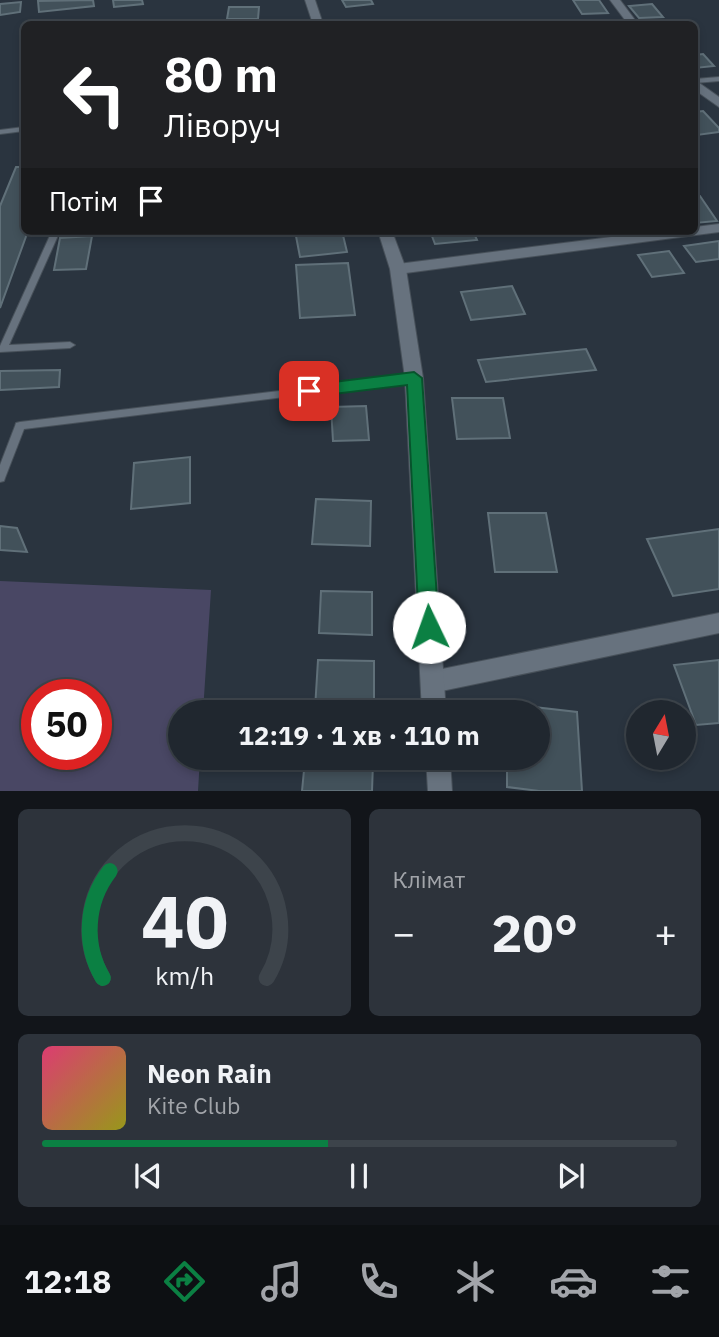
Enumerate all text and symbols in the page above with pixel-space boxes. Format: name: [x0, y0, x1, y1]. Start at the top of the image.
text: 80 m: [164, 42, 278, 105]
icon: left: [49, 49, 140, 140]
text: Ліворуч: [164, 104, 281, 146]
icon: arrive: [132, 182, 170, 220]
text: Потім: [49, 184, 118, 218]
pin: [279, 361, 339, 421]
icon: arrive: [290, 372, 328, 410]
position arrow: [392, 590, 466, 664]
speed limit sign: 50: [21, 679, 112, 770]
north arrow: [626, 700, 696, 770]
map controls: [626, 700, 696, 770]
text: 12:19 · 1 хв · 110 m: [238, 718, 480, 752]
text: Клімат: [393, 864, 465, 894]
text: 40: [141, 874, 228, 969]
text: 20°: [491, 899, 578, 966]
text: −: [393, 908, 415, 957]
text: +: [654, 908, 677, 957]
text: km/h: [155, 959, 214, 992]
text: Neon Rain: [147, 1056, 272, 1090]
text: Kite Club: [147, 1090, 240, 1120]
icon: previous: [129, 1157, 167, 1195]
icon: pause: [340, 1157, 378, 1195]
icon: next: [552, 1157, 590, 1195]
icon: directions: [160, 1257, 209, 1306]
icon: music: [257, 1257, 306, 1306]
icon: phone: [354, 1257, 403, 1306]
icon: climate: [451, 1257, 500, 1306]
icon: car: [549, 1257, 598, 1306]
icon: filters: [646, 1257, 695, 1306]
text: 12:18: [24, 1260, 111, 1302]

